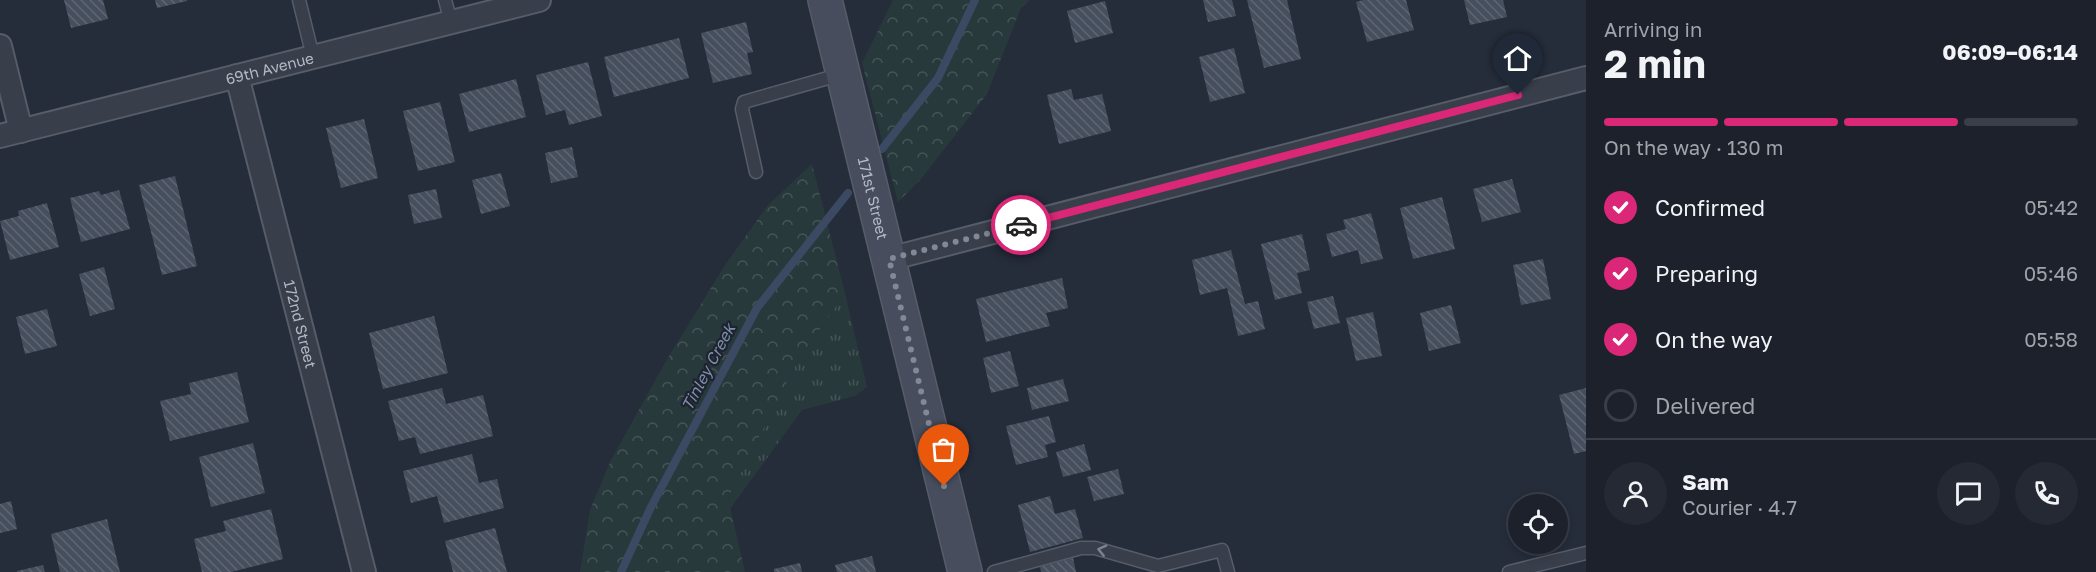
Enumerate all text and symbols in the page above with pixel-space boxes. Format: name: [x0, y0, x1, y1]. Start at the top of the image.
text: Arriving in: [1604, 17, 1702, 41]
pin: [1492, 33, 1543, 95]
text: 06:09–06:14: [1942, 38, 2078, 65]
text: 2 min: [1604, 40, 1706, 87]
icon: home: [1501, 42, 1534, 75]
street label: 69th Avenue: [224, 48, 316, 88]
text: On the way · 130 m: [1604, 135, 1783, 159]
street label: 171st Street: [855, 155, 892, 241]
icon: check: [1604, 191, 1637, 224]
text: Confirmed: [1655, 194, 1765, 221]
courier: [991, 195, 1051, 255]
text: 05:42: [2024, 195, 2078, 219]
icon: car: [1005, 209, 1038, 242]
icon: check: [1604, 257, 1637, 290]
text: Preparing: [1655, 260, 1758, 287]
text: 05:46: [2024, 261, 2078, 285]
street label: 172nd Street: [281, 278, 320, 370]
water label: Tinley Creek: [677, 318, 740, 414]
icon: check: [1604, 323, 1637, 356]
text: On the way: [1655, 326, 1773, 353]
text: 05:58: [2024, 327, 2078, 351]
text: Delivered: [1655, 392, 1755, 419]
pin: [918, 424, 969, 486]
icon: bag: [927, 433, 960, 466]
button: person: [1604, 462, 1667, 525]
button: chat: [1937, 462, 2000, 525]
button: phone: [2015, 462, 2078, 525]
text: Sam: [1682, 468, 1729, 495]
map controls: [1508, 494, 1568, 554]
button: locate: [1508, 494, 1568, 554]
text: Courier · 4.7: [1682, 495, 1797, 519]
one-way arrow: [1097, 545, 1107, 558]

